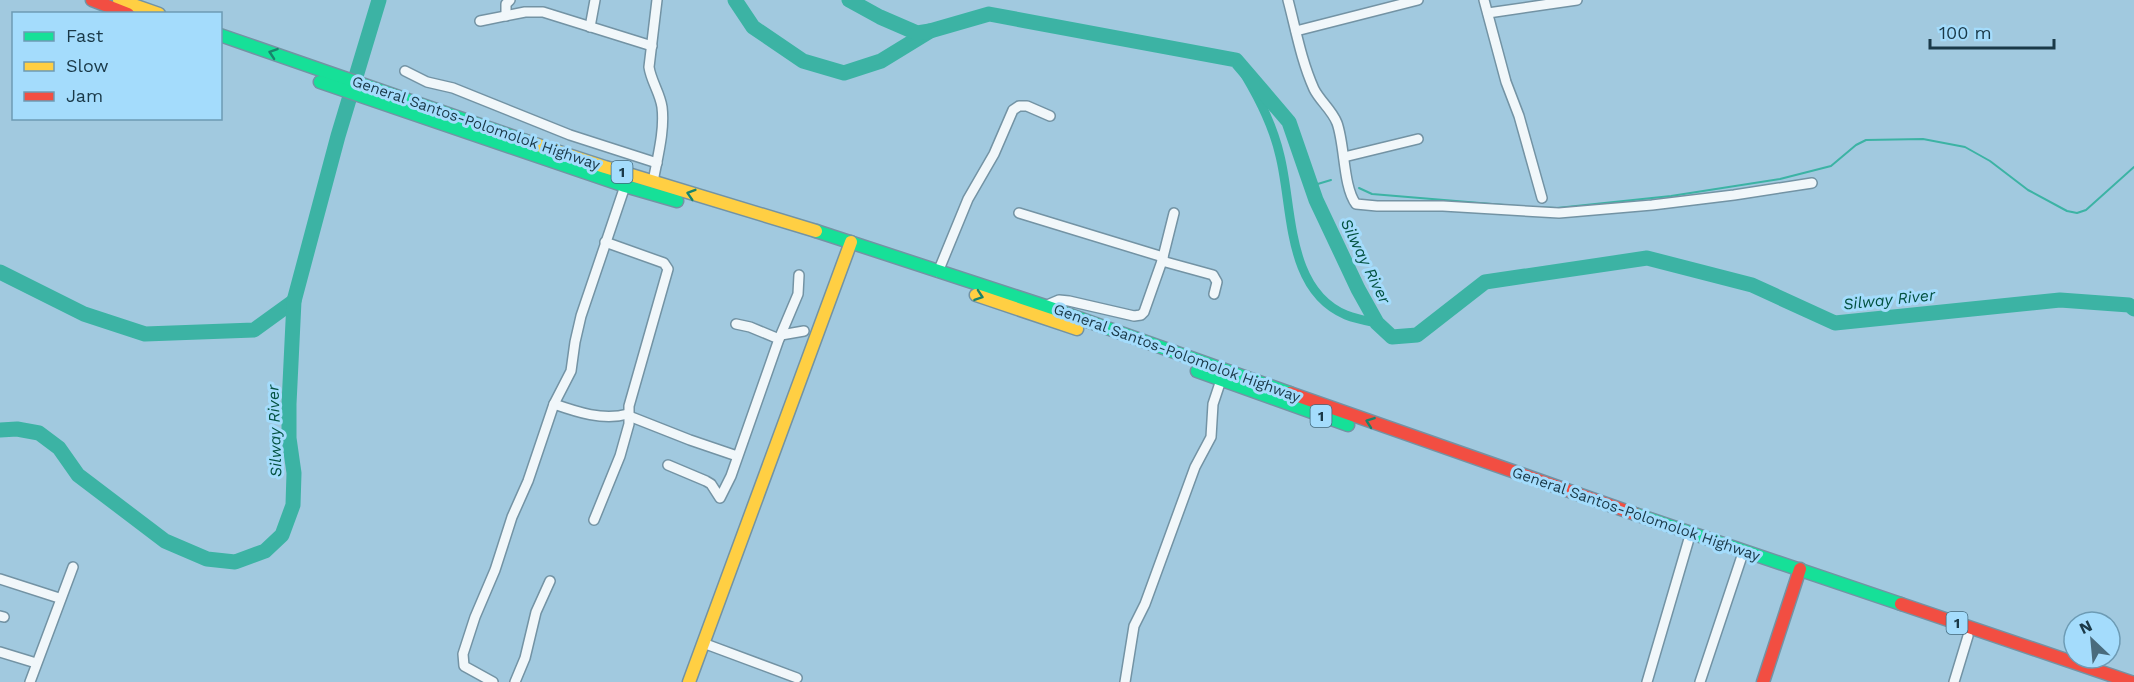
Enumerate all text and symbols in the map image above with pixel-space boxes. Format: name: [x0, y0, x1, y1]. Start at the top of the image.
legend: [12, 12, 222, 120]
scale bar: [1930, 12, 2054, 50]
text: 100 m: [1939, 22, 1992, 43]
text: Fast: [66, 25, 104, 46]
one-way arrow: [268, 47, 279, 60]
text: Slow: [66, 55, 109, 76]
street label: General Santos-Polomolok Highway: [350, 72, 603, 174]
text: Jam: [66, 85, 103, 106]
road number: 1: [612, 161, 632, 183]
one-way arrow: [686, 189, 697, 201]
water label: Silway River: [1337, 216, 1395, 308]
water label: Silway River: [1842, 285, 1937, 314]
one-way arrow: [973, 289, 984, 302]
street label: General Santos-Polomolok Highway: [1051, 300, 1303, 406]
water label: Silway River: [263, 384, 286, 477]
road number: 1: [1310, 405, 1332, 427]
one-way arrow: [1365, 416, 1376, 429]
street label: General Santos-Polomolok Highway: [1510, 463, 1763, 565]
north arrow: [2062, 610, 2122, 670]
road number: 1: [1946, 612, 1968, 634]
text: N: [2076, 616, 2095, 638]

